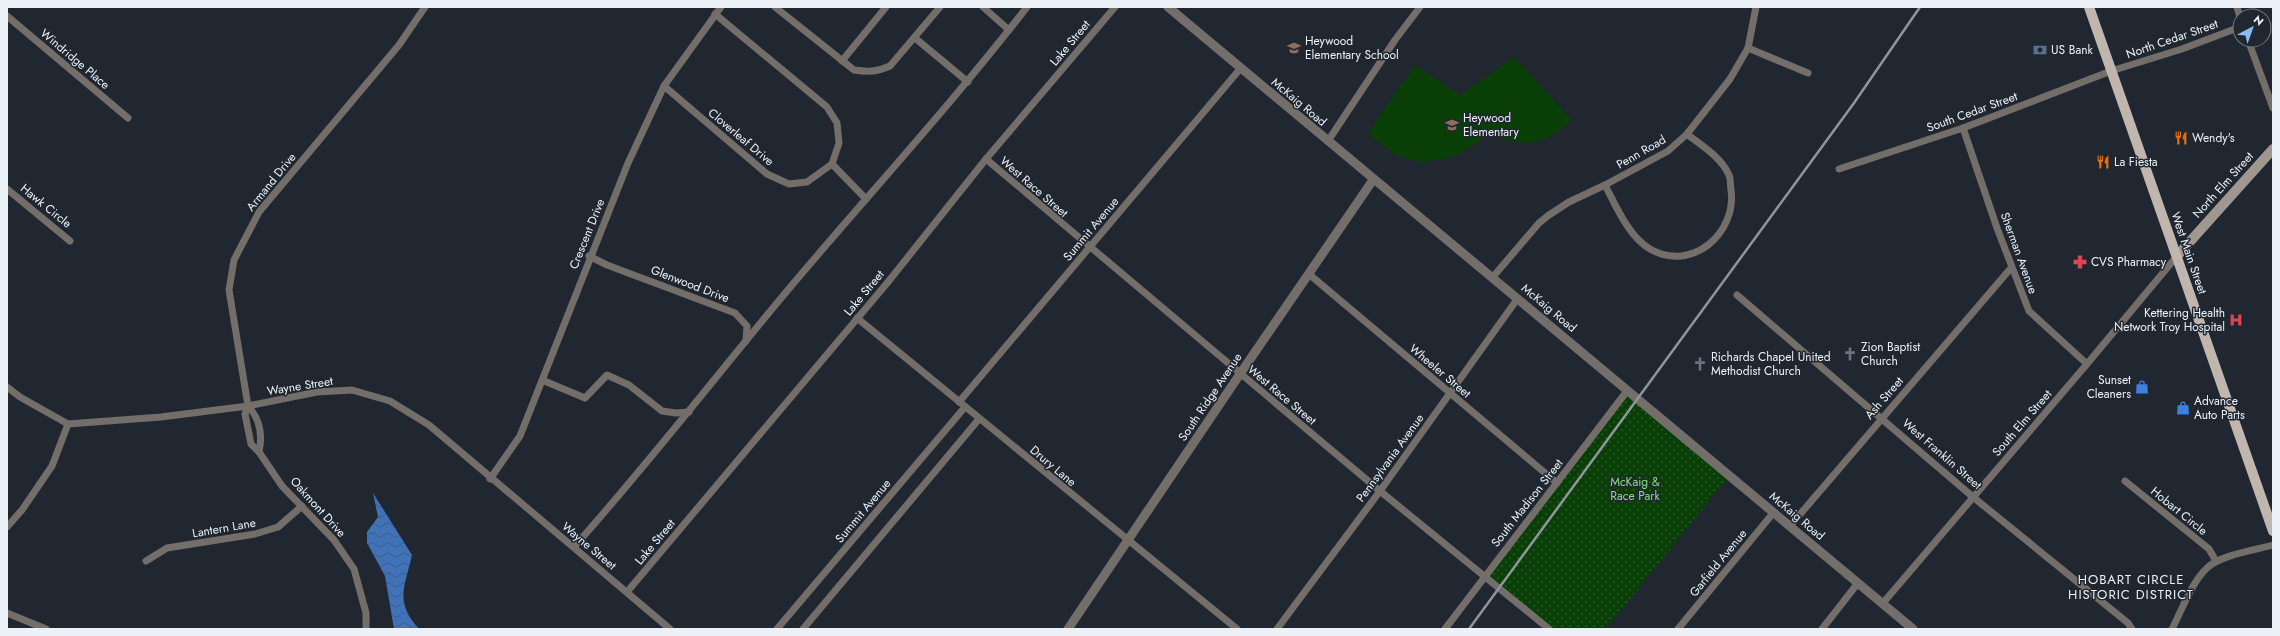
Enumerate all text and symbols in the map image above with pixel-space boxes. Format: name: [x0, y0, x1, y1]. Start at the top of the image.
north arrow: [2232, 8, 2272, 48]
text: N: [2250, 12, 2267, 29]
street label: North Cedar Street: [2124, 15, 2220, 63]
street label: Lake Street: [1046, 16, 1095, 70]
street label: Windridge Place: [36, 25, 114, 93]
place label: Heywood Elementary School: [1305, 32, 1399, 64]
school or university icon: Heywood Elementary School: [1286, 40, 1302, 56]
place label: US Bank: [2051, 41, 2093, 59]
bank icon: US Bank: [2032, 42, 2048, 58]
street label: McKaig Road: [1267, 73, 1331, 131]
street label: South Cedar Street: [1924, 87, 2020, 137]
street label: Cloverleaf Drive: [704, 104, 778, 170]
place label: Heywood Elementary: [1463, 109, 1520, 141]
school or university icon: Heywood Elementary: [1444, 117, 1460, 133]
place label: Wendy's: [2192, 129, 2235, 147]
restaurant icon: Wendy's: [2173, 130, 2189, 146]
street label: Penn Road: [1613, 131, 1669, 173]
street label: North Elm Street: [2188, 148, 2258, 222]
street label: Armand Drive: [242, 149, 300, 215]
street label: West Race Street: [996, 152, 1072, 222]
place label: La Fiesta: [2114, 153, 2158, 171]
restaurant icon: La Fiesta: [2095, 154, 2111, 170]
street label: Hawk Circle: [17, 180, 75, 232]
street label: Summit Avenue: [1059, 193, 1123, 265]
street label: Crescent Drive: [565, 196, 609, 272]
street label: Sherman Avenue: [1996, 210, 2042, 296]
street label: West Main Street: [2167, 210, 2211, 296]
place label: CVS Pharmacy: [2091, 253, 2167, 271]
pharmacy icon: CVS Pharmacy: [2072, 254, 2088, 270]
street label: Glenwood Drive: [648, 261, 732, 307]
street label: Lake Street: [840, 266, 889, 320]
street label: McKaig Road: [1517, 279, 1581, 337]
place label: Kettering Health Network Troy Hospital: [2114, 304, 2225, 336]
hospital icon: Kettering Health Network Troy Hospital: [2228, 312, 2244, 328]
place label: Zion Baptist Church: [1861, 338, 1920, 370]
street label: Wheeler Street: [1405, 340, 1475, 402]
church icon: Zion Baptist Church: [1842, 346, 1858, 362]
place label: Richards Chapel United Methodist Church: [1711, 348, 1831, 380]
street label: South Ridge Avenue: [1174, 349, 1246, 445]
church icon: Richards Chapel United Methodist Church: [1692, 356, 1708, 372]
street label: West Race Street: [1244, 361, 1320, 429]
place label: Sunset Cleaners: [2087, 371, 2131, 403]
street label: Wayne Street: [266, 372, 334, 400]
street label: Ash Street: [1860, 373, 1908, 423]
shop icon: Sunset Cleaners: [2134, 379, 2150, 395]
street label: South Elm Street: [1988, 386, 2056, 460]
place label: Advance Auto Parts: [2194, 392, 2245, 424]
shop icon: Advance Auto Parts: [2175, 400, 2191, 416]
street label: Pennsylvania Avenue: [1352, 410, 1428, 506]
street label: West Franklin Street: [1898, 414, 1986, 494]
street label: Drury Lane: [1026, 441, 1080, 491]
street label: South Madison Street: [1487, 455, 1567, 551]
street label: Oakmont Drive: [286, 473, 350, 541]
park label: McKaig & Race Park: [1610, 473, 1660, 505]
street label: Summit Avenue: [831, 475, 895, 547]
street label: Hobart Circle: [2147, 483, 2211, 539]
street label: McKaig Road: [1765, 487, 1829, 545]
street label: Lantern Lane: [191, 514, 257, 542]
street label: Lake Street: [631, 515, 680, 569]
street label: Wayne Street: [558, 518, 620, 574]
street label: Garfield Avenue: [1685, 525, 1751, 601]
district label: HOBART CIRCLE HISTORIC DISTRICT: [2068, 570, 2194, 604]

